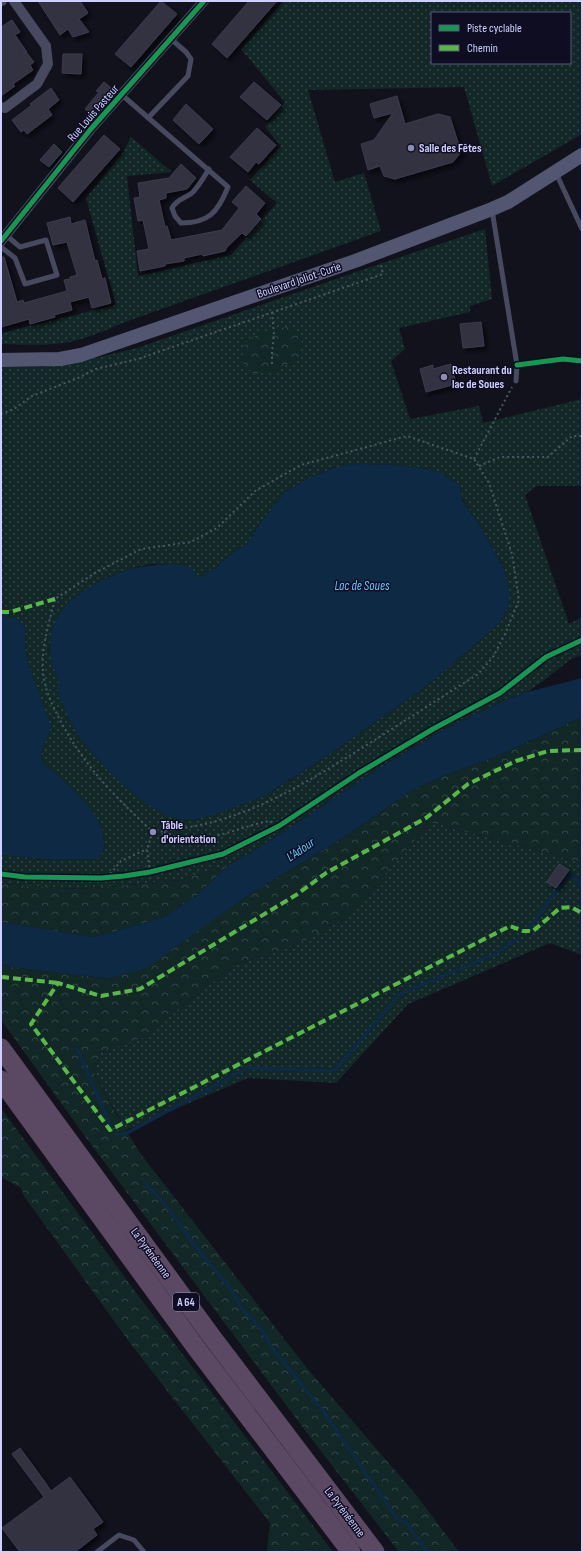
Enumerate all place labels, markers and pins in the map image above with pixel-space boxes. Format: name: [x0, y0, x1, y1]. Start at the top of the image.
place label: Salle des Fêtes: [419, 141, 482, 156]
marker: Salle des Fêtes: [406, 143, 416, 153]
place label: Restaurant du lac de Soues: [452, 363, 512, 392]
marker: Restaurant du lac de Soues: [439, 372, 449, 382]
place label: Tâble d'orientation: [161, 818, 216, 847]
marker: Tâble d'orientation: [148, 827, 158, 837]

